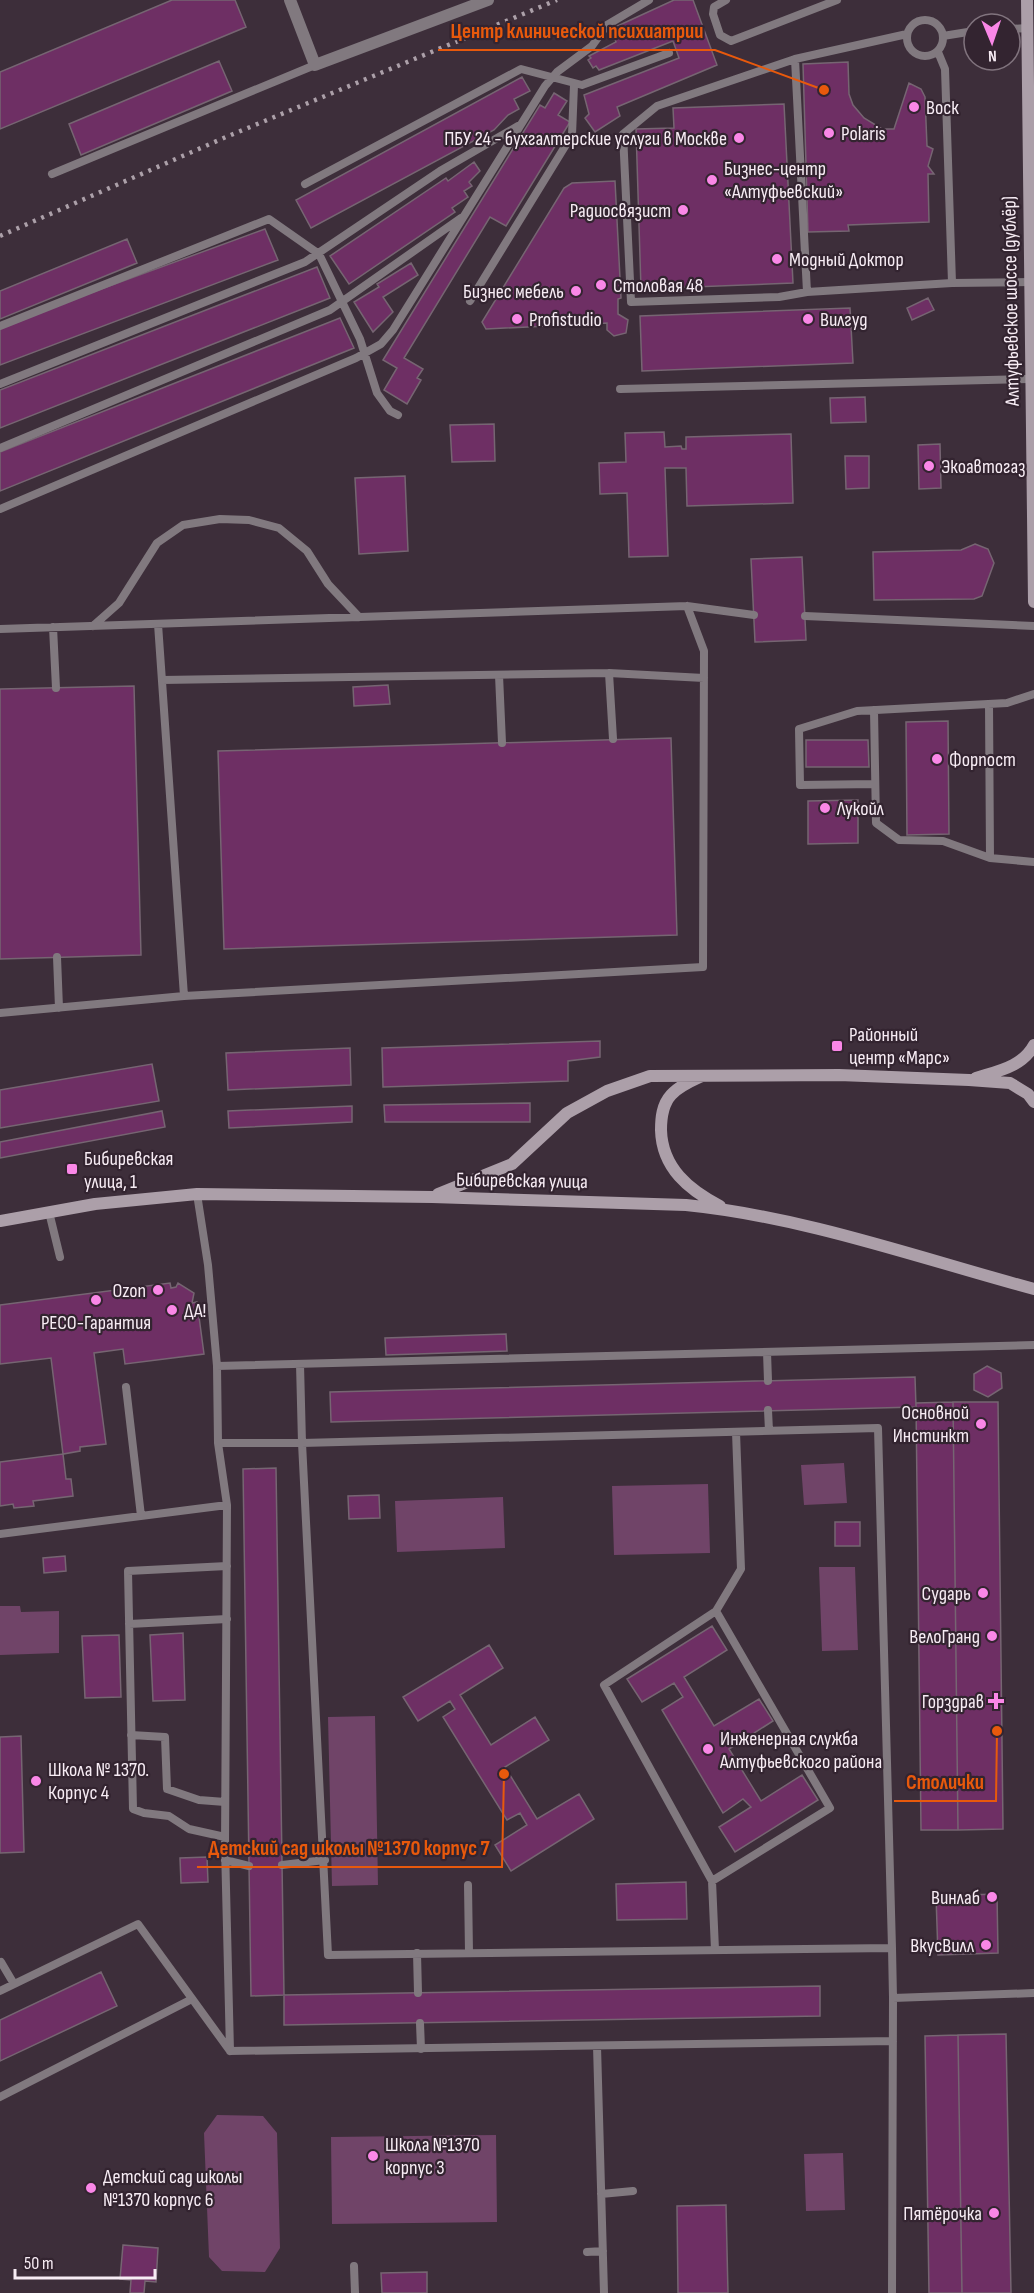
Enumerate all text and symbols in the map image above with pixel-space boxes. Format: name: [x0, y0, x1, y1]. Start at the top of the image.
callout: Центр клинической психиатрии: [438, 11, 715, 50]
north arrow: [962, 12, 1022, 72]
text: Центр клинической психиатрии: [451, 19, 703, 44]
text: N: [988, 46, 997, 65]
place label: Воск: [926, 96, 959, 120]
marker: Воск: [907, 100, 921, 114]
place label: Polaris: [841, 122, 886, 146]
marker: Polaris: [822, 126, 836, 140]
place label: ПБУ 24 - бухгалтерские услуги в Москве: [444, 127, 727, 151]
marker: ПБУ 24 - бухгалтерские услуги в Москве: [732, 131, 746, 145]
place label: Бизнес-центр «Алтуфьевский»: [724, 157, 843, 204]
marker: Бизнес-центр «Алтуфьевский»: [705, 173, 719, 187]
street label: Алтуфьевское шоссе (дублёр): [997, 196, 1025, 407]
place label: Радиосвязист: [570, 199, 671, 223]
marker: Радиосвязист: [676, 203, 690, 217]
place label: Модный Доктор: [789, 248, 904, 272]
marker: Модный Доктор: [770, 252, 784, 266]
place label: Столовая 48: [613, 274, 703, 298]
marker: Столовая 48: [594, 278, 608, 292]
place label: Бизнес мебель: [463, 280, 564, 304]
marker: Бизнес мебель: [569, 284, 583, 298]
place label: Profistudio: [529, 308, 602, 332]
place label: Вилгуд: [820, 308, 868, 332]
marker: Profistudio: [510, 312, 524, 326]
marker: Вилгуд: [801, 312, 815, 326]
place label: Экоавтогаз: [941, 455, 1025, 479]
marker: Экоавтогаз: [922, 459, 936, 473]
place label: Форпост: [949, 748, 1016, 772]
marker: Форпост: [930, 752, 944, 766]
place label: Лукойл: [836, 797, 884, 821]
marker: Лукойл: [818, 801, 832, 815]
place label: Районный центр «Марс»: [849, 1023, 950, 1070]
marker: Районный центр «Марс»: [830, 1039, 844, 1053]
place label: Бибиревская улица, 1: [84, 1147, 173, 1194]
marker: Бибиревская улица, 1: [65, 1162, 79, 1176]
street label: Бибиревская улица: [456, 1168, 588, 1194]
place label: Ozon: [112, 1279, 146, 1303]
marker: Ozon: [151, 1283, 165, 1297]
marker: РЕСО-Гарантия: [89, 1293, 103, 1307]
place label: ДА!: [184, 1299, 206, 1323]
marker: ДА!: [165, 1303, 179, 1317]
place label: РЕСО-Гарантия: [41, 1311, 151, 1335]
place label: Основной Инстинкт: [893, 1401, 969, 1448]
marker: Основной Инстинкт: [974, 1417, 988, 1431]
place label: Сударь: [922, 1582, 971, 1606]
marker: Сударь: [976, 1586, 990, 1600]
place label: ВелоГранд: [909, 1625, 980, 1649]
marker: ВелоГранд: [985, 1629, 999, 1643]
place label: Горздрав: [922, 1690, 984, 1714]
marker: Горздрав: [989, 1694, 1003, 1708]
place label: Инженерная служба Алтуфьевского района: [719, 1727, 882, 1774]
marker: Инженерная служба Алтуфьевского района: [701, 1742, 715, 1756]
place label: Школа № 1370. Корпус 4: [48, 1758, 149, 1805]
callout: Столички: [894, 1762, 996, 1801]
text: Столички: [906, 1770, 984, 1795]
marker: Школа № 1370. Корпус 4: [29, 1774, 43, 1788]
callout: Детский сад школы №1370 корпус 7: [197, 1828, 502, 1867]
text: Детский сад школы №1370 корпус 7: [208, 1836, 490, 1861]
place label: Винлаб: [931, 1886, 980, 1910]
marker: Винлаб: [985, 1890, 999, 1904]
place label: ВкусВилл: [910, 1934, 974, 1958]
marker: ВкусВилл: [979, 1938, 993, 1952]
place label: Школа №1370 корпус 3: [385, 2133, 480, 2180]
marker: Школа №1370 корпус 3: [366, 2149, 380, 2163]
place label: Детский сад школы №1370 корпус 6: [103, 2165, 242, 2212]
marker: Детский сад школы №1370 корпус 6: [84, 2181, 98, 2195]
place label: Пятёрочка: [903, 2202, 982, 2226]
marker: Пятёрочка: [987, 2206, 1001, 2220]
scale bar: [15, 2242, 154, 2280]
text: 50 m: [24, 2253, 54, 2274]

